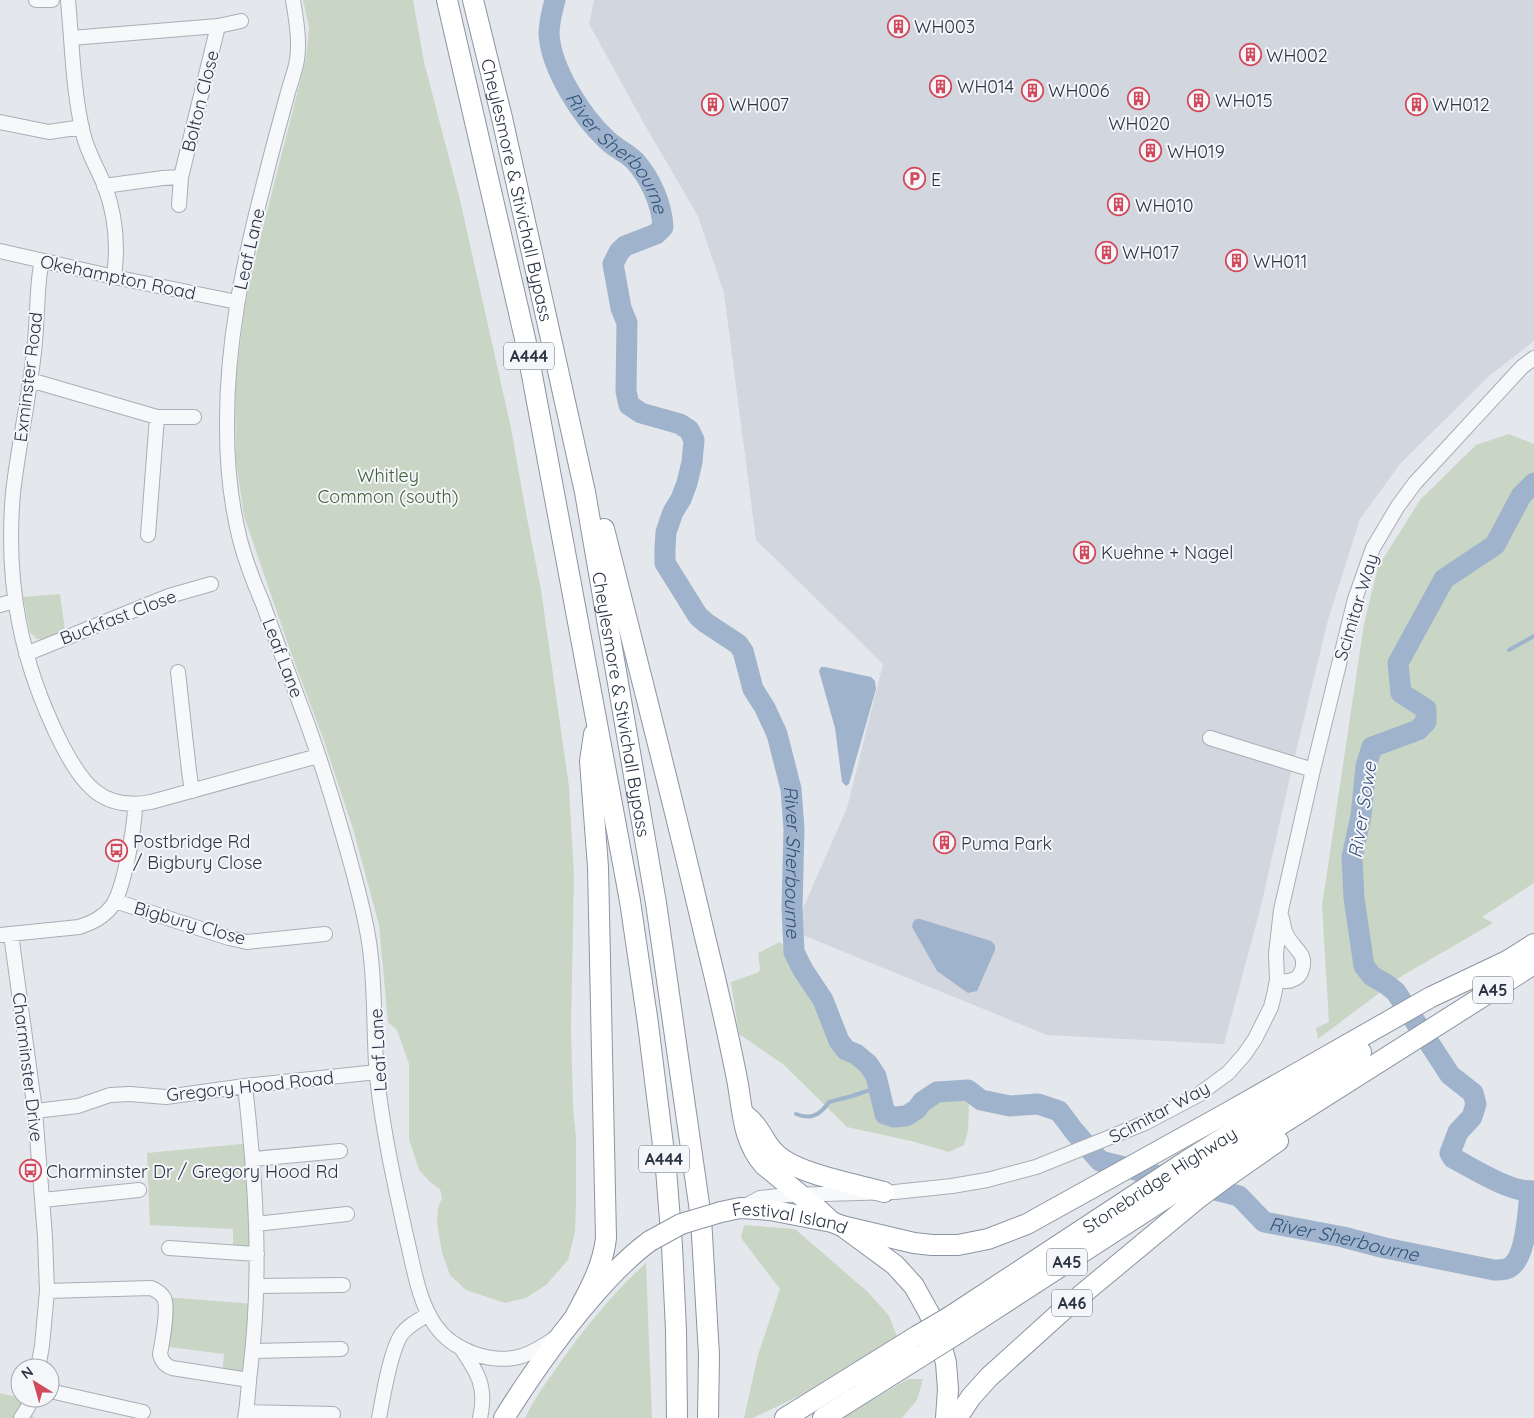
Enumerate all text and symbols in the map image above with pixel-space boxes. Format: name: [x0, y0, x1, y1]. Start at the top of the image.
building icon: WH003: [886, 14, 910, 38]
place label: WH003: [914, 15, 975, 38]
building icon: WH002: [1238, 43, 1262, 67]
place label: WH002: [1266, 44, 1328, 67]
street label: Bolton Close: [176, 48, 224, 154]
street label: Cheylesmore & Stivichall Bypass: [476, 56, 558, 323]
building icon: WH014: [929, 74, 953, 98]
place label: WH014: [957, 75, 1014, 98]
building icon: WH006: [1020, 78, 1044, 102]
place label: WH006: [1048, 79, 1110, 102]
building icon: WH020: [1127, 86, 1151, 110]
water label: River Sherbourne: [561, 87, 673, 217]
building icon: WH015: [1187, 88, 1211, 112]
place label: WH015: [1215, 89, 1273, 112]
building icon: WH007: [701, 92, 725, 116]
building icon: WH012: [1404, 92, 1428, 116]
place label: WH007: [729, 93, 789, 116]
place label: WH012: [1432, 93, 1490, 116]
place label: WH020: [1108, 112, 1170, 135]
building icon: WH019: [1139, 139, 1163, 163]
place label: WH019: [1167, 140, 1225, 163]
parking icon: E: [903, 167, 927, 191]
place label: E: [931, 168, 941, 191]
building icon: WH010: [1107, 193, 1131, 217]
place label: WH010: [1135, 194, 1193, 217]
street label: Leaf Lane: [228, 206, 270, 292]
building icon: WH017: [1094, 240, 1118, 264]
place label: WH017: [1122, 241, 1179, 264]
street label: Okehampton Road: [38, 249, 198, 305]
building icon: WH011: [1225, 249, 1249, 273]
place label: WH011: [1253, 250, 1307, 273]
street label: Exminster Road: [9, 311, 47, 443]
road number: A444: [504, 342, 554, 370]
park label: Whitley Common (south): [318, 464, 459, 508]
building icon: Kuehne + Nagel: [1073, 540, 1097, 564]
place label: Kuehne + Nagel: [1101, 541, 1233, 564]
street label: Scimitar Way: [1329, 551, 1383, 663]
street label: Cheylesmore & Stivichall Bypass: [587, 570, 656, 839]
street label: Buckfast Close: [56, 584, 180, 650]
street label: Leaf Lane: [257, 615, 309, 701]
water label: River Sowe: [1343, 759, 1382, 860]
water label: River Sherbourne: [779, 785, 806, 940]
place label: Postbridge Rd / Bigbury Close: [133, 830, 263, 874]
building icon: Puma Park: [933, 831, 957, 855]
place label: Puma Park: [961, 832, 1052, 855]
bus stop icon: Postbridge Rd / Bigbury Close: [105, 839, 129, 863]
street label: Bigbury Close: [131, 896, 249, 950]
road number: A45: [1473, 976, 1513, 1004]
street label: Charminster Drive: [7, 991, 49, 1143]
street label: Leaf Lane: [364, 1008, 392, 1092]
street label: Gregory Hood Road: [165, 1066, 335, 1106]
street label: Scimitar Way: [1105, 1076, 1213, 1148]
street label: Stonebridge Highway: [1078, 1121, 1241, 1238]
road number: A444: [639, 1146, 689, 1172]
bus stop icon: Charminster Dr / Gregory Hood Rd: [18, 1159, 42, 1183]
place label: Charminster Dr / Gregory Hood Rd: [46, 1160, 338, 1183]
street label: Festival Island: [730, 1196, 851, 1239]
water label: River Sherbourne: [1267, 1211, 1422, 1267]
road number: A45: [1047, 1248, 1087, 1276]
road number: A46: [1052, 1290, 1092, 1316]
north arrow: [10, 1358, 60, 1408]
text: N: [18, 1362, 37, 1383]

